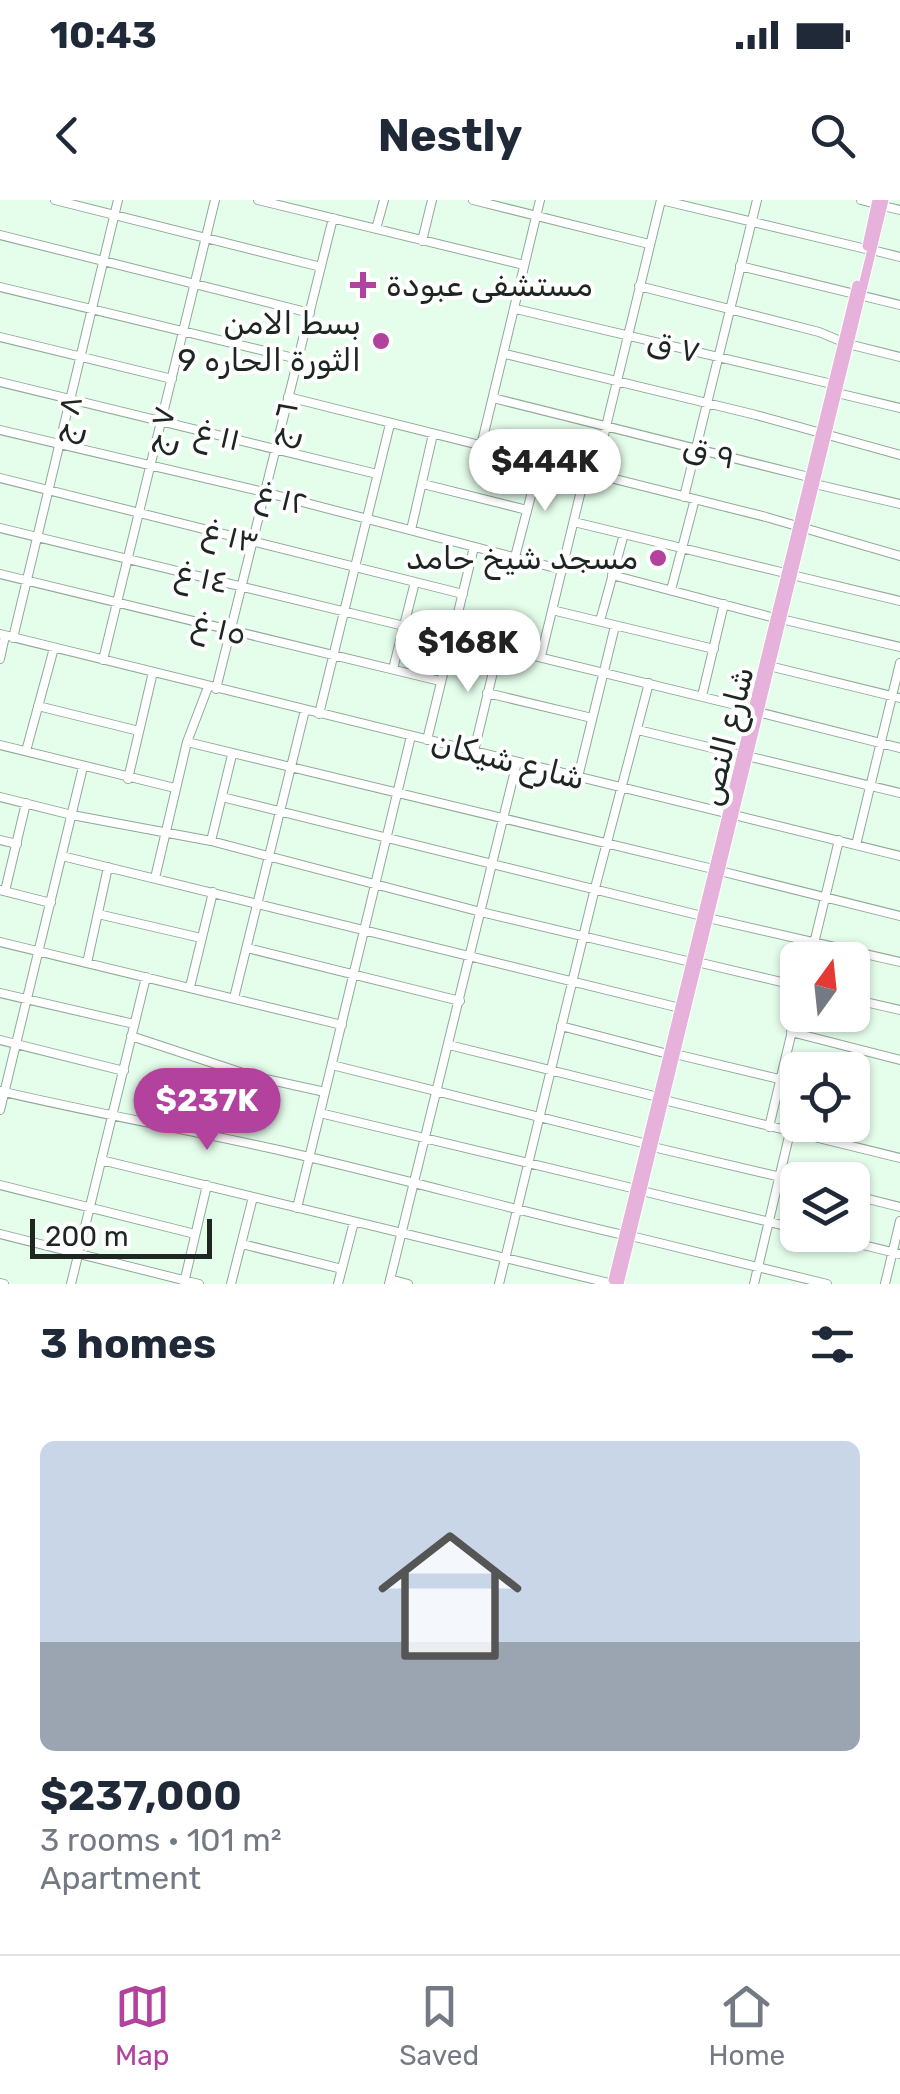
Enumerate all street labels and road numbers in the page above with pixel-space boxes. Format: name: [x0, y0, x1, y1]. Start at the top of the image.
street label: ٧ ق: [643, 321, 705, 371]
street label: ٨ ج: [42, 391, 93, 448]
street label: ٦ ج: [258, 397, 309, 452]
street label: ٧ ج: [135, 402, 186, 459]
street label: ١١ غ: [191, 411, 244, 462]
street label: ٩ ق: [679, 427, 739, 477]
street label: ١٢ غ: [252, 473, 311, 525]
street label: ١٣ غ: [199, 511, 263, 564]
street label: ١٤ غ: [172, 553, 232, 604]
street label: ١٥ غ: [188, 603, 251, 656]
street label: شارع النص: [690, 662, 765, 810]
street label: شارع شيكان: [427, 723, 589, 800]

